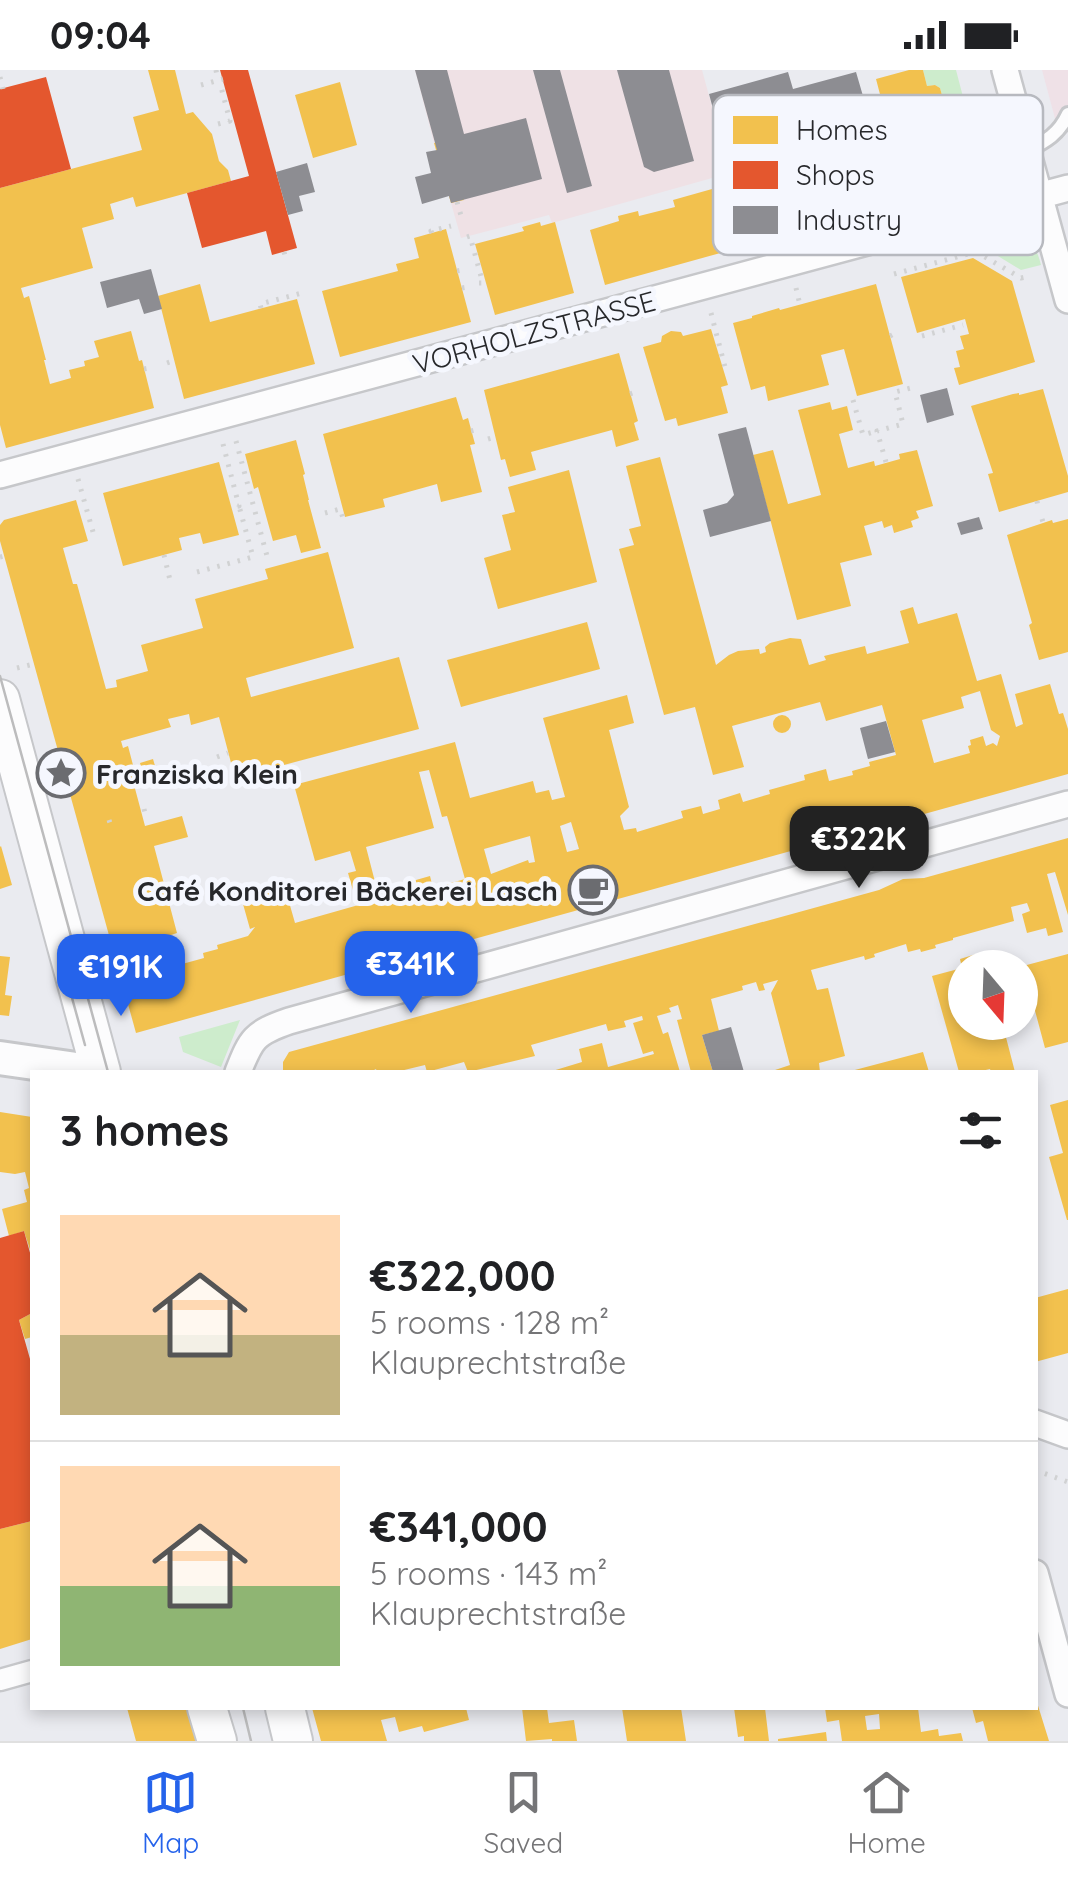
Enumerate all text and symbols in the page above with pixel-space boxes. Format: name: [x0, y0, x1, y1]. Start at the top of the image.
text: 09:04: [50, 11, 151, 59]
legend: [713, 95, 1043, 255]
text: Homes: [796, 112, 888, 147]
text: Shops: [796, 157, 875, 192]
text: Industry: [796, 202, 902, 237]
street label: VORHOLZSTRASSE: [409, 283, 659, 381]
place icon: Franziska Klein: [35, 747, 87, 799]
place label: Franziska Klein: [96, 756, 298, 791]
pin: €322K: [789, 806, 929, 891]
text: €322K: [812, 818, 906, 858]
cafe icon: Café Konditorei Bäckerei Lasch: [567, 864, 619, 916]
place label: Café Konditorei Bäckerei Lasch: [137, 873, 558, 908]
pin: €341K: [341, 931, 481, 1016]
pin: €191K: [51, 934, 191, 1019]
text: €341K: [367, 943, 455, 983]
text: €191K: [79, 946, 163, 986]
north arrow: [948, 950, 1038, 1040]
map controls: [948, 950, 1038, 1040]
icon: filters: [953, 1103, 1008, 1158]
text: 3 homes: [60, 1104, 229, 1157]
text: €322,000: [370, 1249, 556, 1302]
icon: home: [140, 1255, 260, 1375]
text: 5 rooms · 128 m²: [370, 1302, 609, 1342]
text: Klauprechtstraße: [370, 1342, 626, 1382]
text: €341,000: [370, 1500, 548, 1553]
icon: home: [140, 1506, 260, 1626]
text: 5 rooms · 143 m²: [370, 1553, 607, 1593]
text: Klauprechtstraße: [370, 1593, 626, 1633]
tab: Map: [142, 1765, 199, 1860]
tab: Saved: [483, 1765, 563, 1860]
tab: Home: [847, 1765, 926, 1860]

